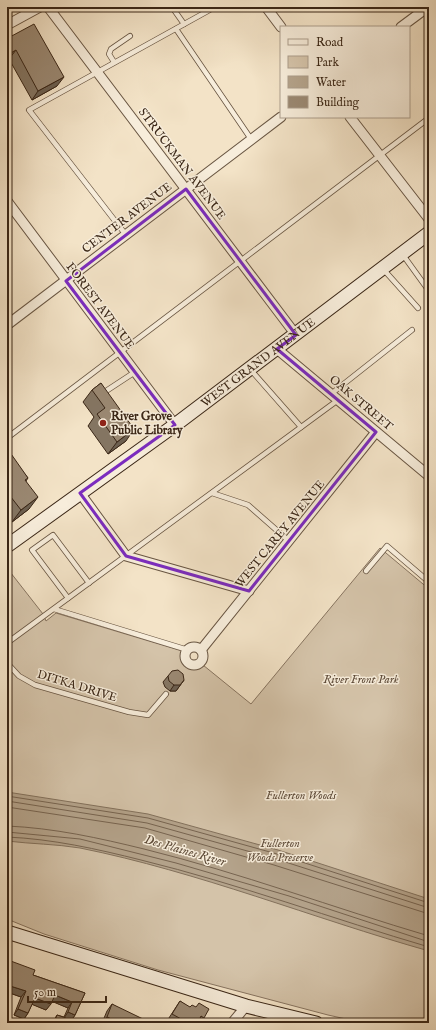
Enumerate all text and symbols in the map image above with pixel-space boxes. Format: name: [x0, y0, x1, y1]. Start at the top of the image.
legend: [280, 26, 410, 118]
text: Road: [316, 35, 344, 50]
text: Park: [316, 55, 339, 70]
text: Water: [316, 75, 347, 90]
text: Building: [316, 95, 360, 110]
street label: STRUCKMAN AVENUE: [135, 105, 229, 223]
street label: CENTER AVENUE: [79, 179, 175, 257]
street label: FOREST AVENUE: [62, 260, 138, 352]
street label: WEST GRAND AVENUE: [198, 314, 318, 410]
street label: OAK STREET: [326, 372, 396, 434]
place label: River Grove Public Library: [111, 409, 184, 439]
marker: River Grove Public Library: [98, 418, 108, 428]
street label: WEST CAREY AVENUE: [232, 477, 328, 591]
street label: DITKA DRIVE: [35, 667, 119, 705]
park label: River Front Park: [323, 672, 399, 687]
park label: Fullerton Woods: [266, 788, 337, 803]
water label: Des Plaines River: [142, 831, 228, 871]
park label: Fullerton Woods Preserve: [247, 836, 313, 865]
scale bar: [28, 978, 106, 1004]
text: 50 m: [34, 985, 56, 1000]

